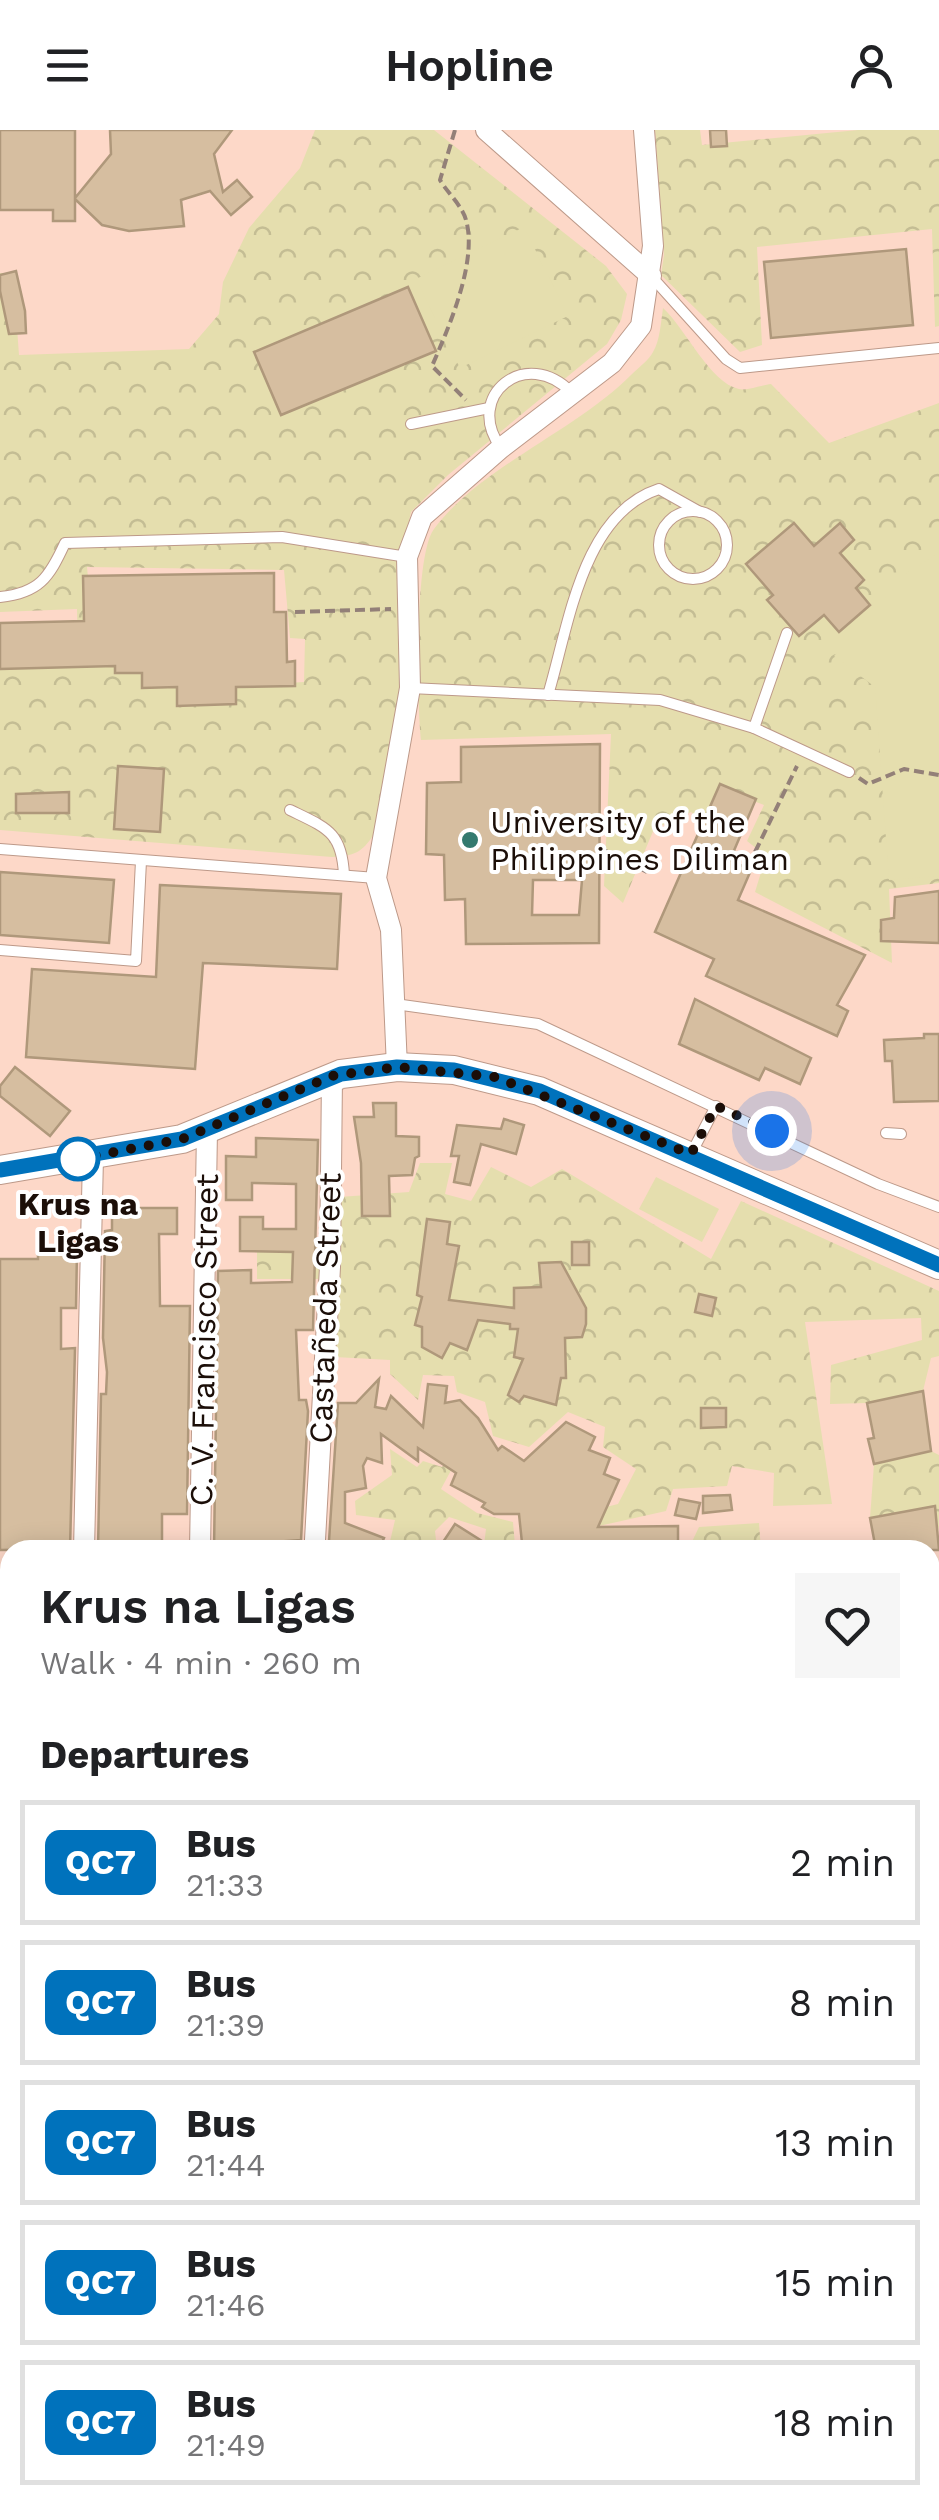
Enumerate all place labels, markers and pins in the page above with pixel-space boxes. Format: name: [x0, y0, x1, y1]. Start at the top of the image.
place label: University of the Philippines Diliman: [490, 803, 789, 878]
marker: University of the Philippines Diliman: [459, 829, 481, 851]
marker: Krus na Ligas: [57, 1138, 99, 1180]
place label: Krus na Ligas: [18, 1185, 139, 1260]

